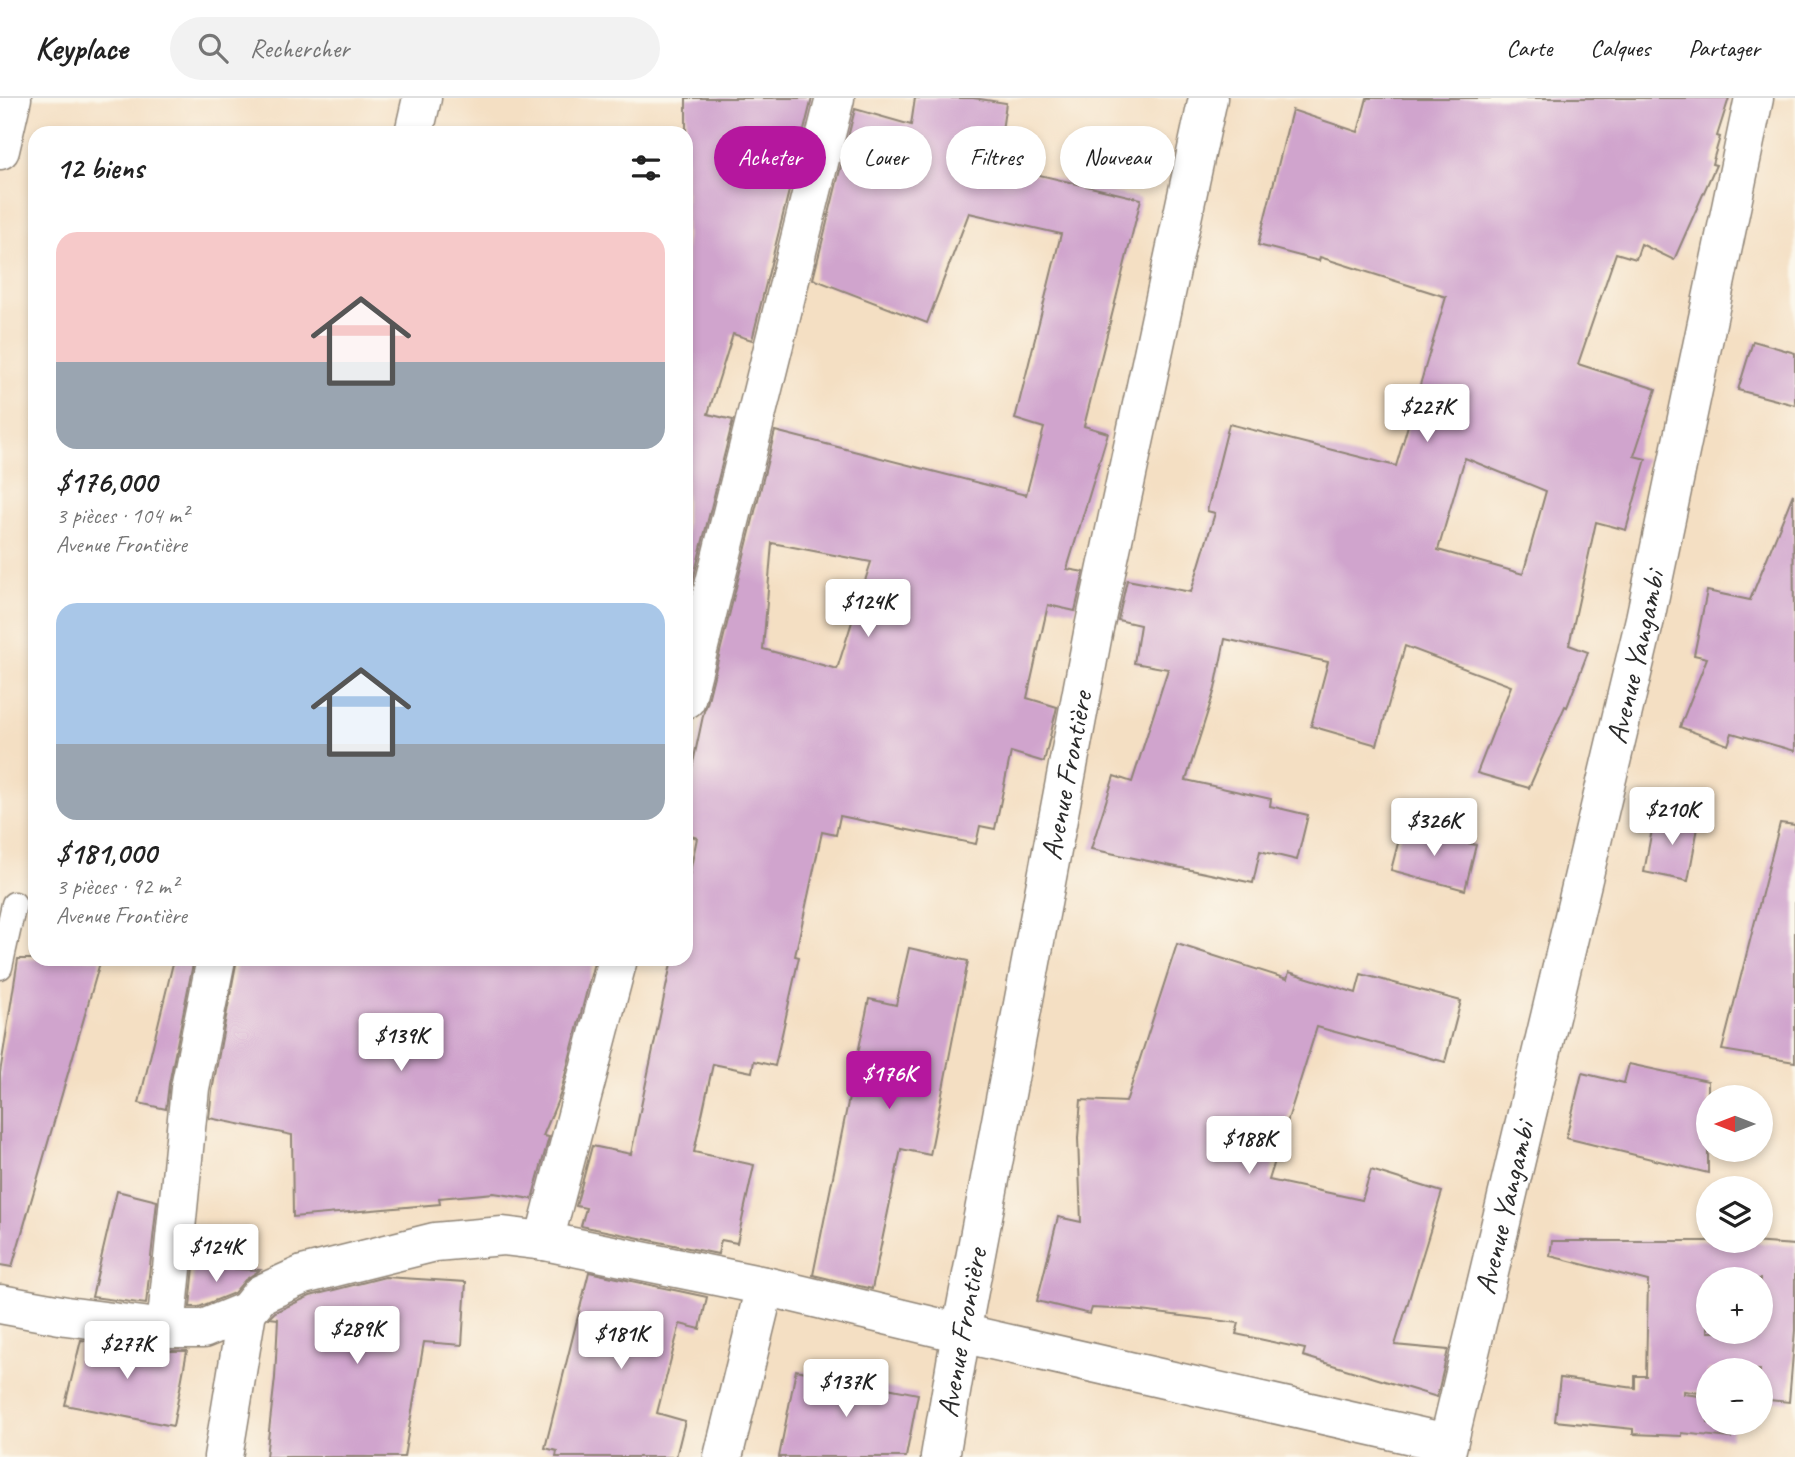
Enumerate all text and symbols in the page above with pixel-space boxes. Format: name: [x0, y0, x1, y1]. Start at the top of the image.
search box: [170, 17, 660, 80]
text: Keyplace: [35, 27, 128, 69]
icon: search: [194, 29, 232, 67]
text: Rechercher: [250, 32, 349, 65]
text: Carte: [1506, 33, 1552, 63]
text: Calques: [1590, 33, 1650, 63]
text: Partager: [1688, 33, 1760, 63]
chip: Acheter: [714, 126, 826, 189]
chip: Louer: [840, 126, 932, 189]
chip: Filtres: [946, 126, 1046, 189]
chip: Nouveau: [1060, 126, 1175, 189]
text: 12 biens: [56, 149, 144, 187]
icon: filters: [627, 149, 665, 187]
icon: home: [298, 278, 424, 404]
pin: $227K: [1378, 384, 1476, 444]
text: $227K: [1401, 392, 1454, 421]
text: $176,000: [56, 463, 157, 501]
text: 3 pièces · 104 m²: [56, 501, 188, 530]
text: Avenue Frontière: [56, 530, 187, 559]
street label: Avenue Yangambi: [1597, 565, 1674, 747]
pin: $124K: [819, 580, 917, 639]
text: $124K: [841, 587, 895, 616]
icon: home: [298, 649, 424, 775]
street label: Avenue Frontière: [1032, 686, 1101, 863]
pin: $210K: [1623, 788, 1721, 847]
text: $210K: [1645, 795, 1699, 824]
pin: $326K: [1385, 798, 1483, 858]
text: $326K: [1407, 806, 1461, 835]
text: $181,000: [56, 834, 156, 872]
text: 3 pièces · 92 m²: [56, 872, 178, 901]
text: Avenue Frontière: [56, 901, 187, 930]
pin: $139K: [352, 1014, 450, 1073]
text: $139K: [375, 1021, 427, 1050]
pin: $176K: [840, 1052, 938, 1111]
text: $176K: [862, 1059, 916, 1088]
north arrow: [1696, 1085, 1773, 1162]
map controls: [1696, 1085, 1773, 1435]
street label: Avenue Yangambi: [1466, 1115, 1544, 1298]
pin: $188K: [1200, 1116, 1298, 1176]
text: $188K: [1222, 1124, 1276, 1153]
button: layers: [1696, 1176, 1773, 1253]
pin: $124K: [167, 1224, 265, 1284]
text: $124K: [189, 1232, 243, 1261]
street label: Avenue Frontière: [928, 1243, 996, 1420]
button: +: [1696, 1267, 1773, 1344]
pin: $289K: [308, 1306, 406, 1366]
pin: $181K: [572, 1312, 670, 1371]
text: $289K: [331, 1314, 383, 1343]
text: $181K: [594, 1319, 648, 1348]
pin: $277K: [78, 1322, 176, 1381]
text: $277K: [101, 1329, 153, 1358]
button: −: [1696, 1358, 1773, 1435]
pin: $137K: [797, 1360, 895, 1419]
text: $137K: [820, 1367, 873, 1396]

